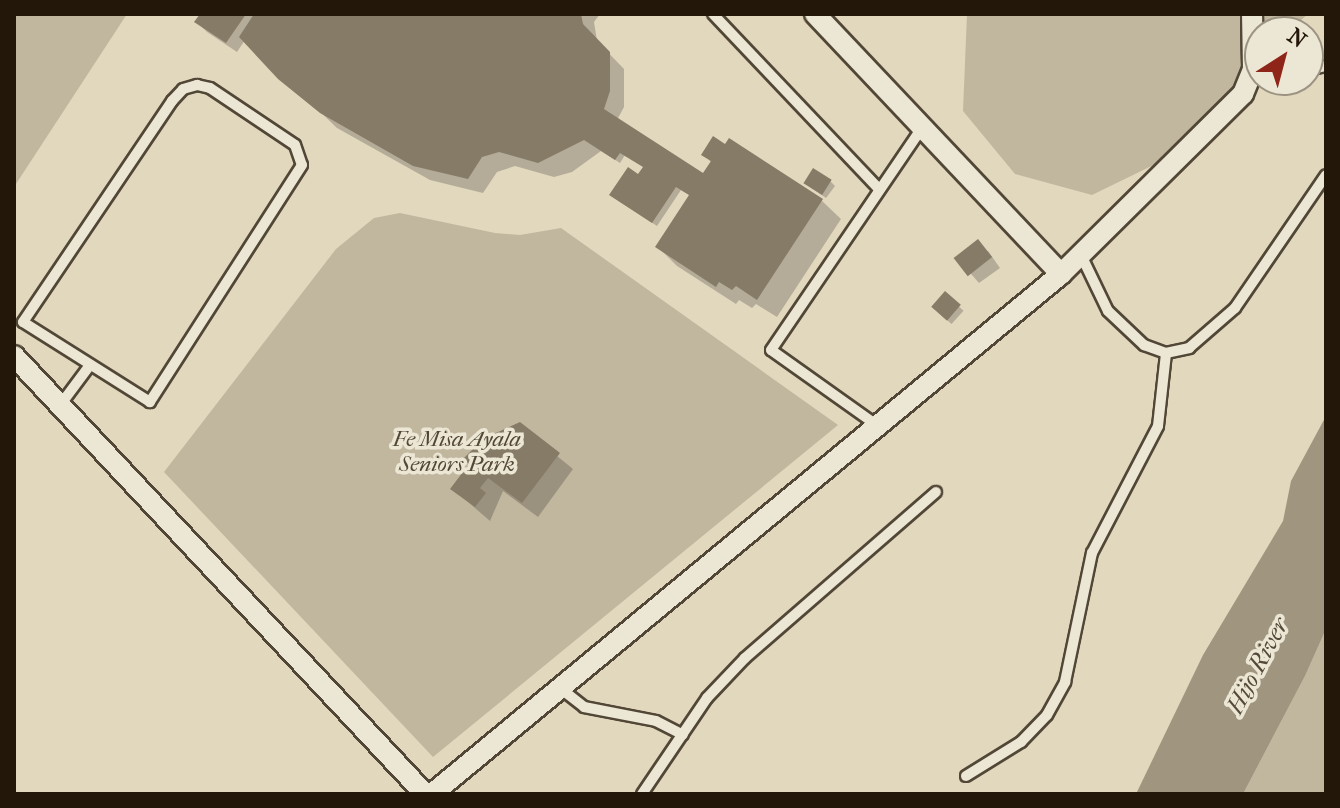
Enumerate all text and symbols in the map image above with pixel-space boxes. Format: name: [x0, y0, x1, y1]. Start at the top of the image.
north arrow: [1244, 16, 1324, 96]
text: N: [1283, 23, 1311, 54]
park label: Fe Misa Ayala Seniors Park: [393, 426, 521, 478]
water label: Hijo River: [1221, 613, 1295, 719]

